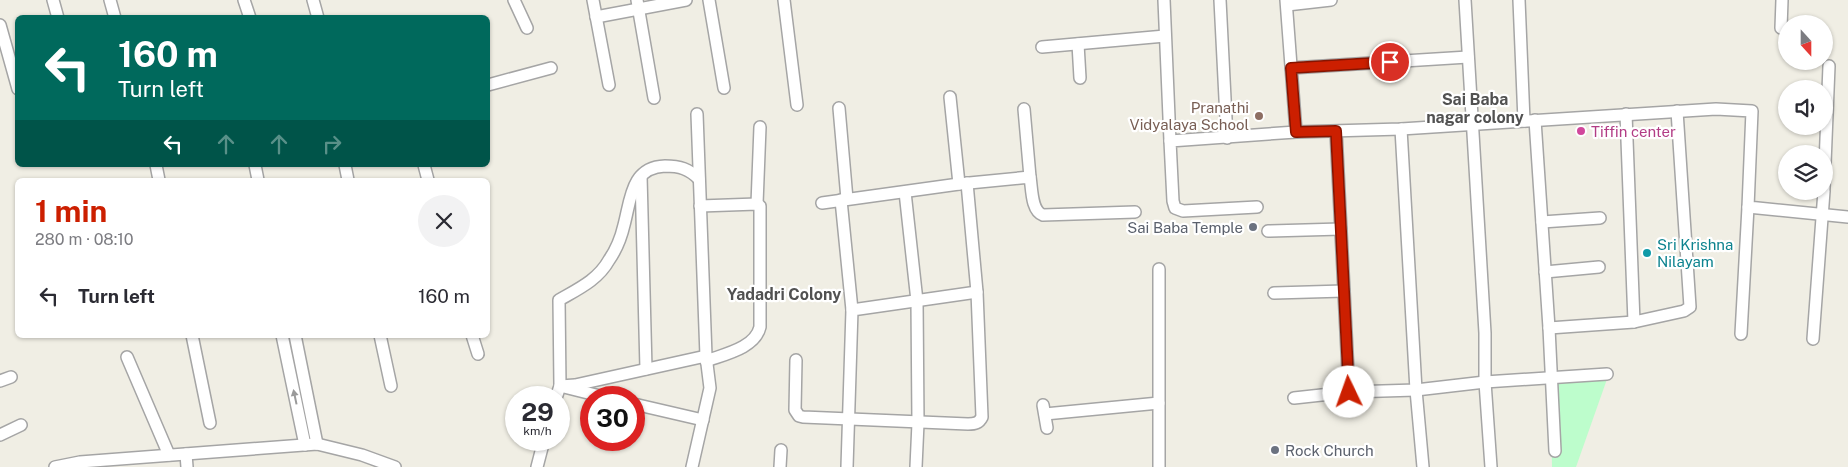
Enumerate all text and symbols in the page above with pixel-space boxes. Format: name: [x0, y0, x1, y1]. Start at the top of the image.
north arrow: [1778, 15, 1832, 70]
map controls: [1778, 15, 1833, 200]
text: 160 m: [118, 34, 218, 75]
icon: left: [35, 35, 100, 100]
pin: [1369, 41, 1411, 83]
icon: arrive: [1376, 48, 1404, 76]
text: Turn left: [118, 76, 204, 102]
button: sound: [1778, 80, 1833, 135]
district label: Sai Baba nagar colony: [1426, 90, 1524, 127]
place label: Pranathi Vidyalaya School: [1130, 99, 1249, 133]
marker: Pranathi Vidyalaya School: [1253, 110, 1265, 122]
place label: Tiffin center: [1591, 123, 1676, 140]
marker: Tiffin center: [1575, 125, 1587, 137]
icon: left: [159, 130, 187, 158]
icon: ahead: [212, 130, 240, 158]
icon: ahead: [265, 130, 293, 158]
icon: right: [318, 130, 346, 158]
button: layers: [1778, 145, 1833, 200]
text: 1 min: [35, 193, 107, 229]
button: close: [418, 195, 470, 247]
place label: Sai Baba Temple: [1127, 219, 1243, 236]
marker: Sai Baba Temple: [1247, 221, 1259, 233]
text: 280 m · 08:10: [35, 230, 134, 249]
place label: Sri Krishna Nilayam: [1657, 236, 1733, 270]
marker: Sri Krishna Nilayam: [1641, 247, 1653, 259]
icon: left: [35, 282, 63, 310]
text: Turn left: [78, 285, 155, 307]
text: 160 m: [418, 285, 470, 307]
district label: Yadadri Colony: [727, 285, 841, 304]
position arrow: [1322, 365, 1374, 417]
speed limit sign: 30: [580, 386, 645, 451]
one-way arrow: [291, 390, 299, 405]
text: 29: [521, 397, 554, 427]
text: km/h: [523, 424, 552, 438]
place label: Rock Church: [1285, 442, 1374, 459]
marker: Rock Church: [1269, 444, 1281, 456]

